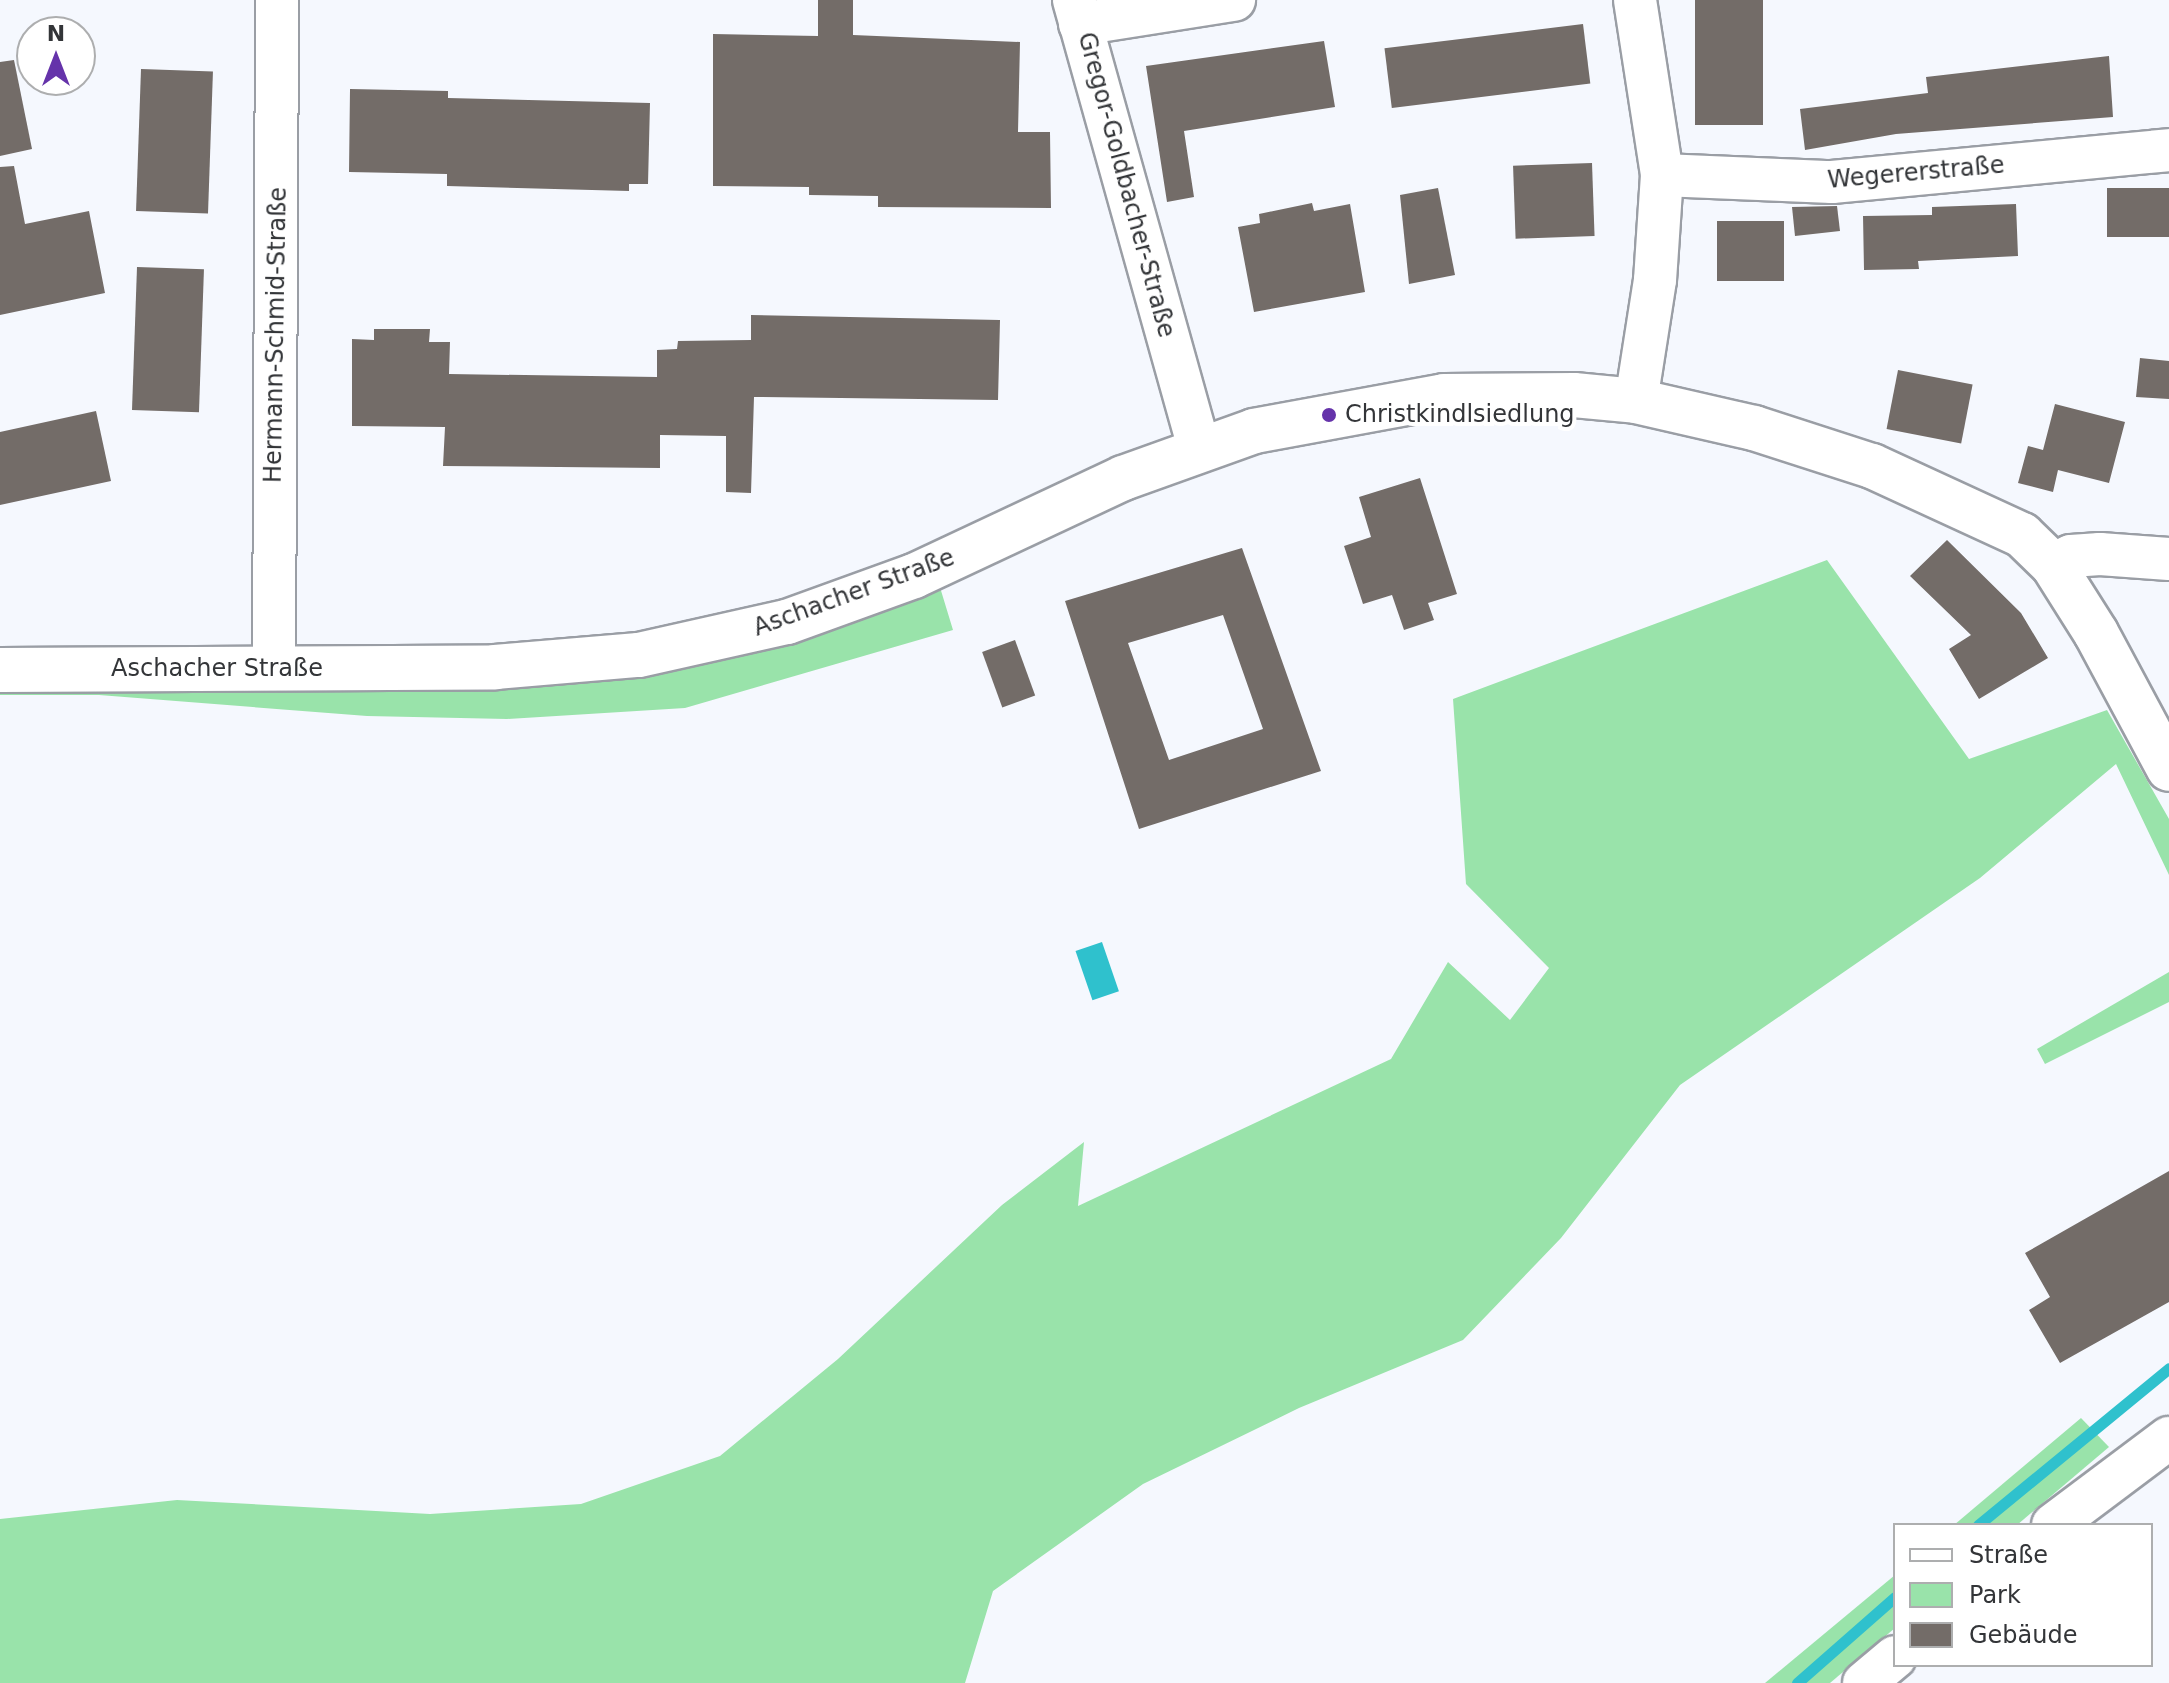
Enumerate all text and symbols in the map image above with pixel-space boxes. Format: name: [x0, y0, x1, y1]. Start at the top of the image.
north arrow: [16, 16, 96, 96]
text: N: [47, 21, 65, 46]
street label: Gregor-Goldbacher-Straße: [1071, 29, 1181, 341]
street label: Wegererstraße: [1826, 151, 2006, 195]
street label: Hermann-Schmid-Straße: [259, 187, 293, 483]
place label: Christkindlsiedlung: [1345, 401, 1575, 429]
marker: Christkindlsiedlung: [1320, 406, 1338, 424]
street label: Aschacher Straße: [750, 543, 958, 643]
street label: Aschacher Straße: [111, 655, 323, 683]
legend: [1893, 1523, 2153, 1667]
text: Straße: [1969, 1541, 2048, 1569]
text: Park: [1969, 1581, 2021, 1609]
text: Gebäude: [1969, 1621, 2078, 1649]

